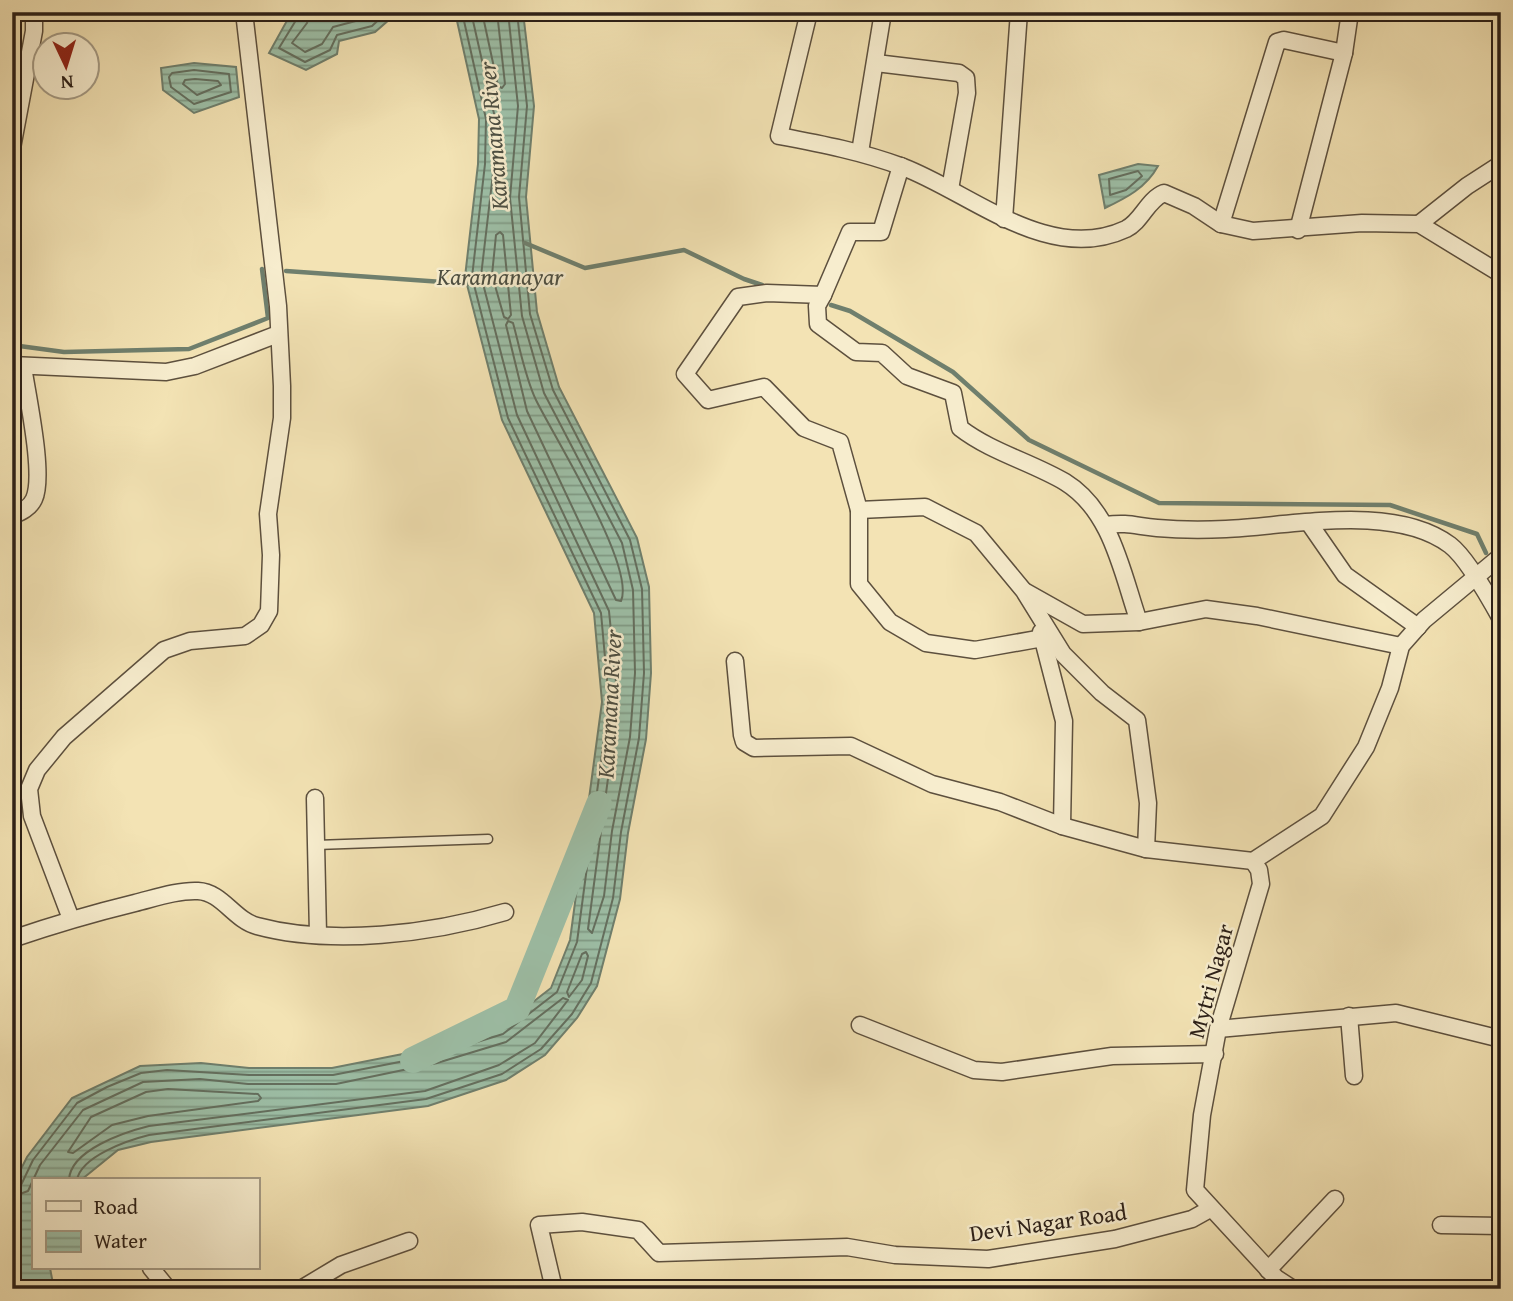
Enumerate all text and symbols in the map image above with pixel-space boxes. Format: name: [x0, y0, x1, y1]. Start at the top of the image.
north arrow: [32, 32, 102, 102]
water label: Karamana River: [469, 59, 517, 213]
text: N: [60, 69, 74, 97]
water label: Karamanayar: [436, 259, 564, 294]
water label: Karamana River: [588, 628, 630, 780]
street label: Mytri Nagar: [1179, 920, 1241, 1042]
legend: [32, 1178, 259, 1270]
text: Road: [94, 1191, 139, 1222]
street label: Devi Nagar Road: [967, 1195, 1130, 1249]
text: Water: [94, 1225, 147, 1256]

